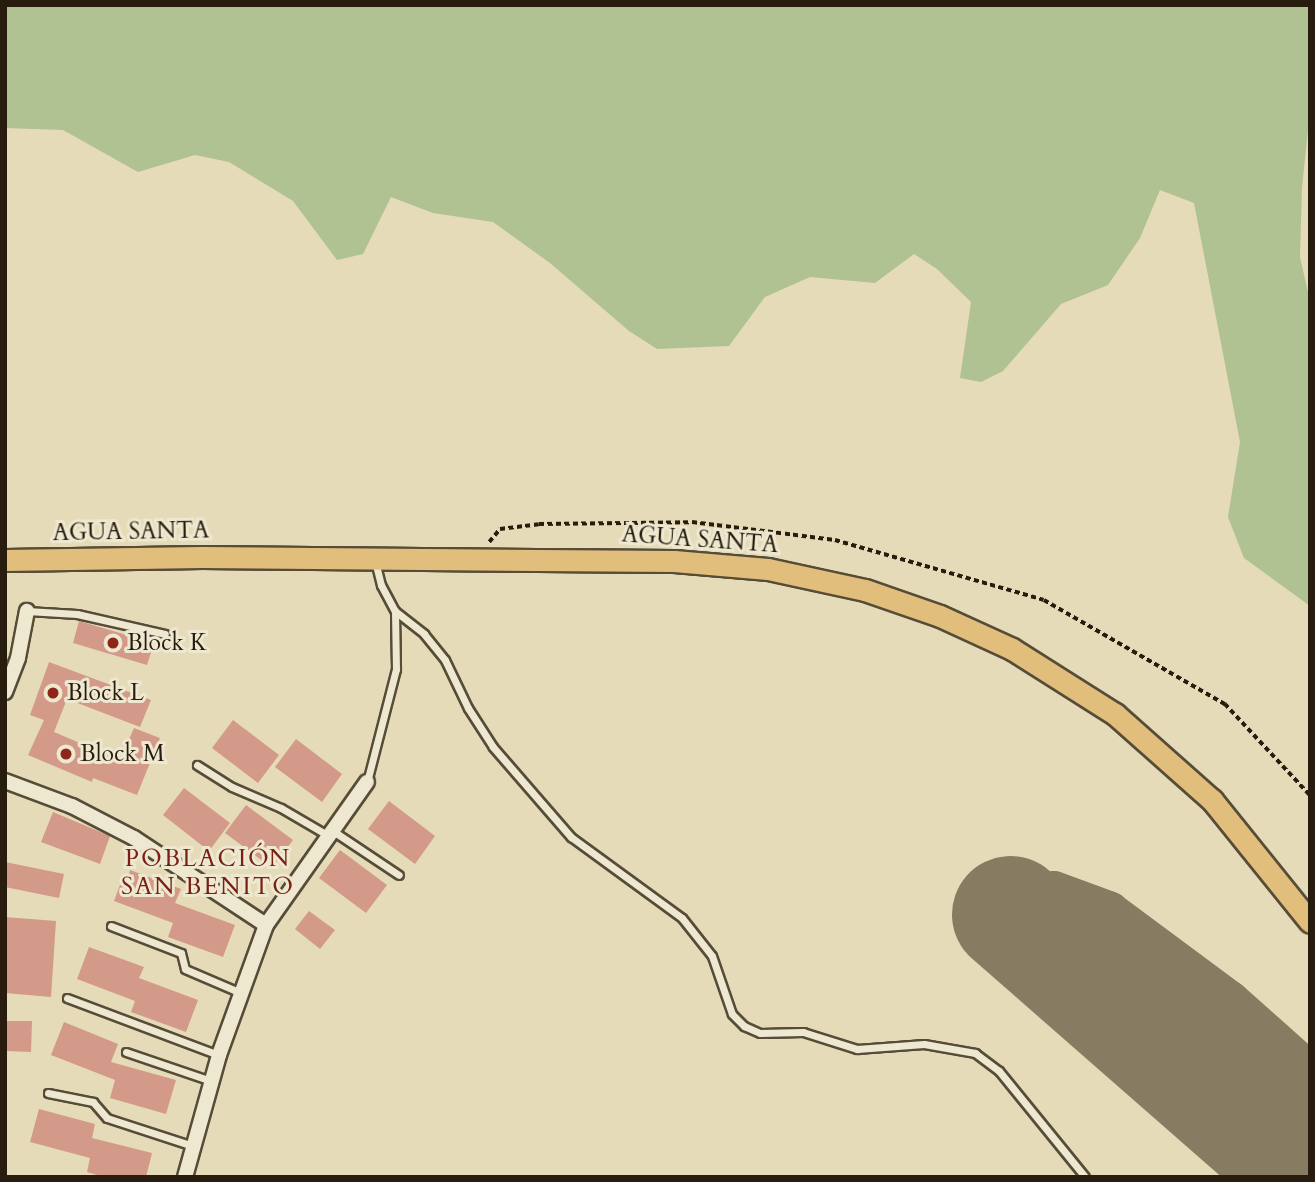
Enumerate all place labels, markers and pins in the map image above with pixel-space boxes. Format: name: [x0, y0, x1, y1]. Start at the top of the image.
place label: Block K: [127, 629, 207, 657]
marker: Block K: [105, 635, 121, 651]
place label: Block L: [67, 679, 144, 707]
marker: Block L: [45, 685, 61, 701]
place label: Block M: [80, 740, 165, 768]
marker: Block M: [58, 746, 74, 762]

